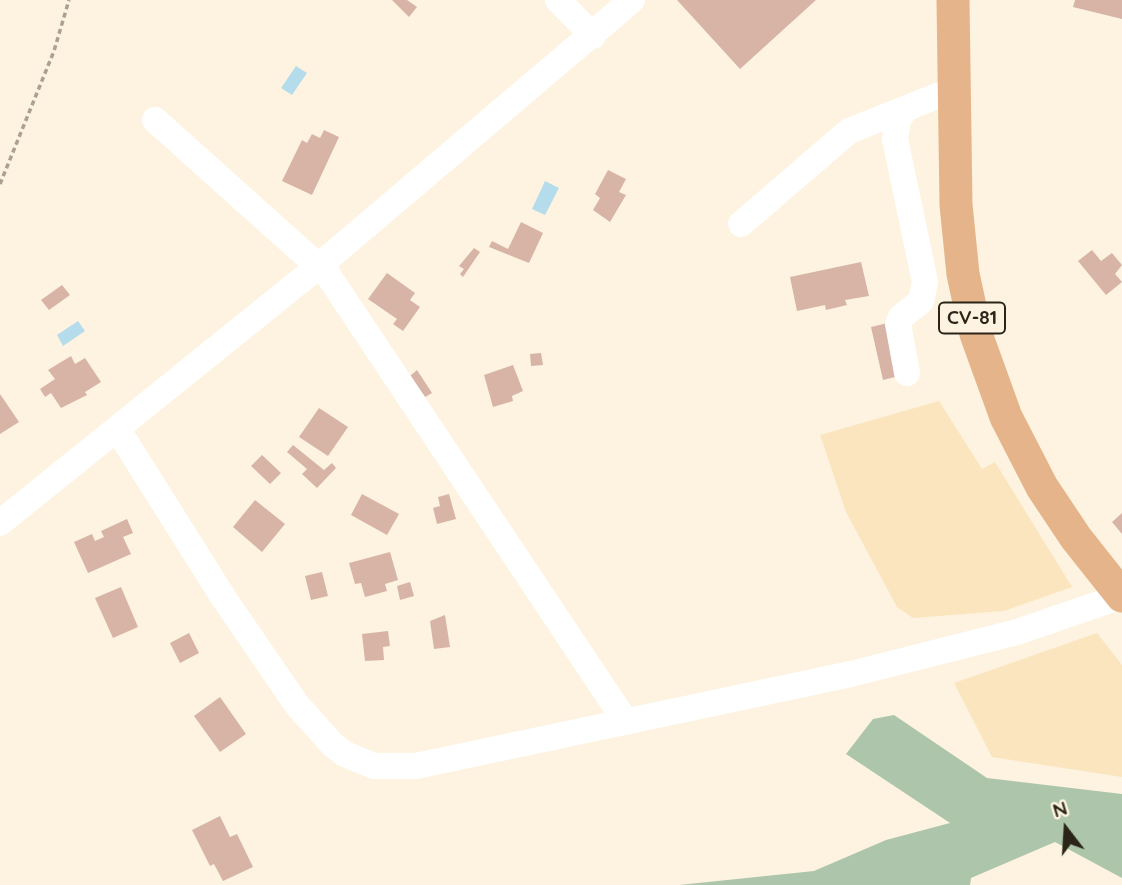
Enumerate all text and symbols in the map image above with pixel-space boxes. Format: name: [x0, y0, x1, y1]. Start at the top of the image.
road number: CV-81: [939, 302, 1005, 334]
north arrow: [1031, 794, 1101, 864]
text: N: [1050, 795, 1070, 822]

